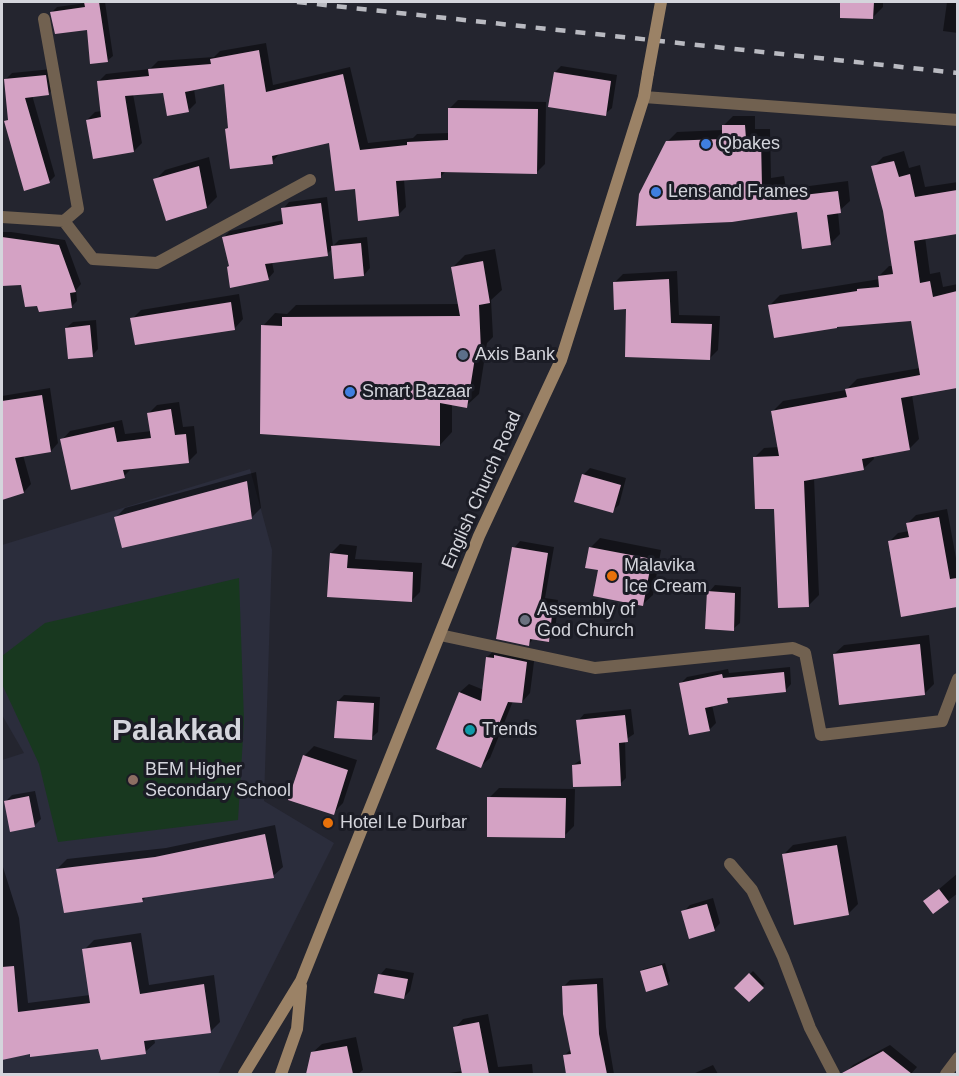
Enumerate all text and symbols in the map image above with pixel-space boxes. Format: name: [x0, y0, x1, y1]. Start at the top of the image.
place label: Qbakes: [718, 133, 780, 155]
marker: Qbakes: [699, 137, 713, 151]
place label: Lens and Frames: [668, 181, 808, 203]
marker: Lens and Frames: [649, 185, 663, 199]
place label: Axis Bank: [475, 344, 555, 366]
marker: Axis Bank: [456, 348, 470, 362]
place label: Smart Bazaar: [362, 381, 472, 403]
marker: Smart Bazaar: [343, 385, 357, 399]
street label: English Church Road: [438, 408, 526, 572]
place label: Malavika Ice Cream: [624, 555, 707, 598]
marker: Malavika Ice Cream: [605, 569, 619, 583]
place label: Assembly of God Church: [537, 599, 635, 642]
marker: Assembly of God Church: [518, 613, 532, 627]
district label: Palakkad: [112, 714, 242, 750]
place label: Trends: [482, 719, 537, 741]
marker: Trends: [463, 723, 477, 737]
place label: BEM Higher Secondary School: [145, 759, 291, 802]
marker: BEM Higher Secondary School: [126, 773, 140, 787]
place label: Hotel Le Durbar: [340, 812, 467, 834]
marker: Hotel Le Durbar: [321, 816, 335, 830]

